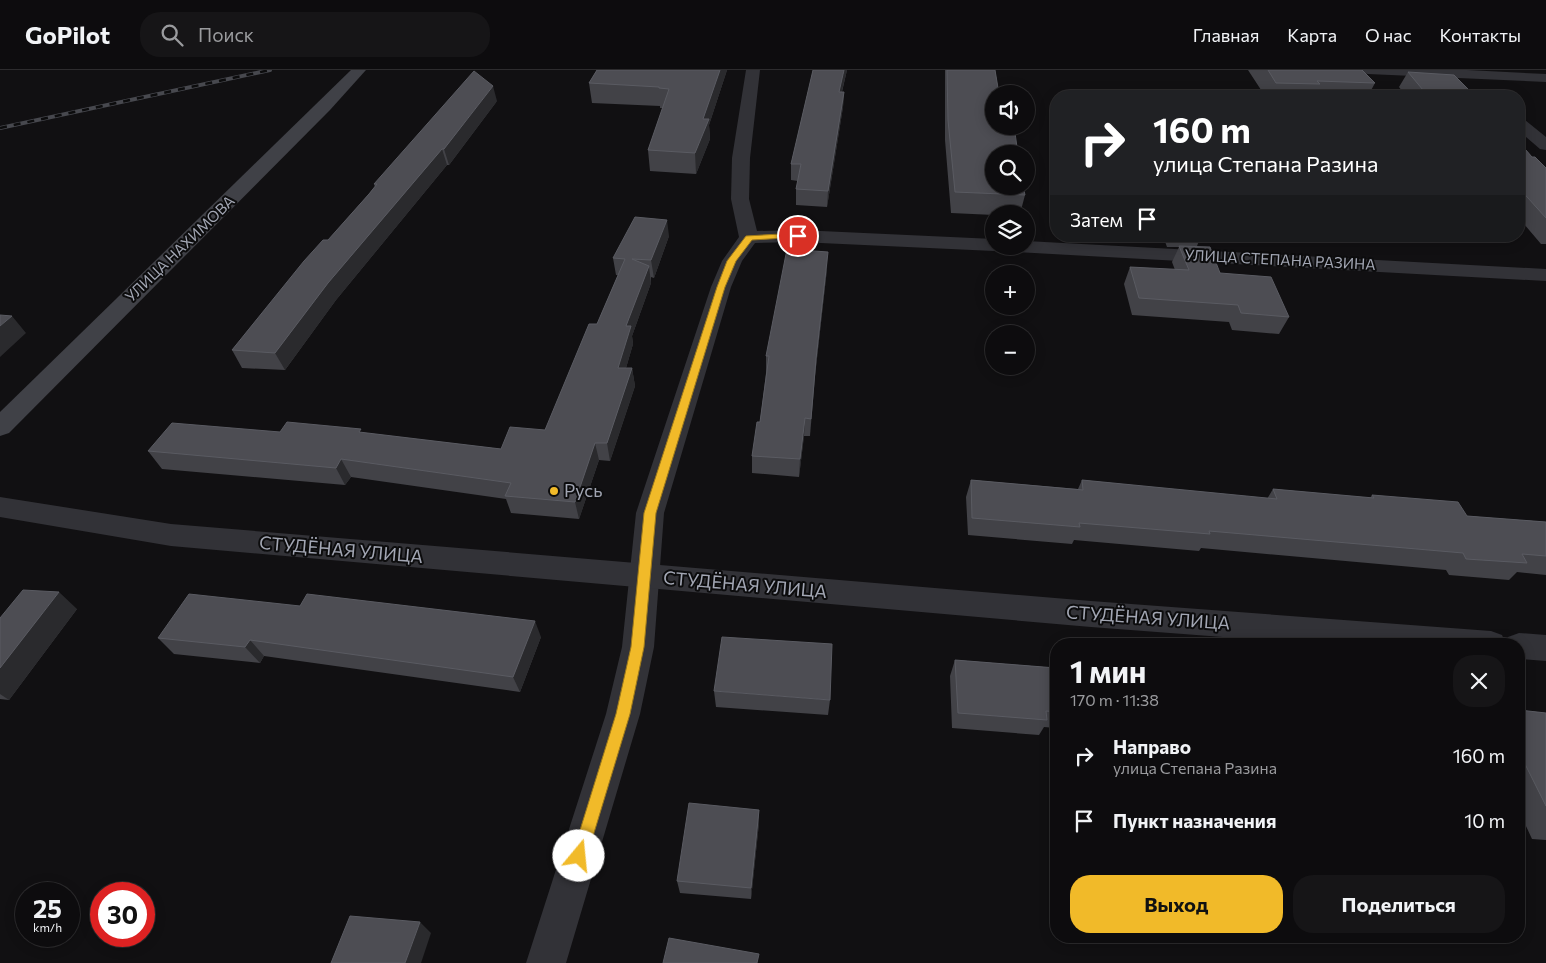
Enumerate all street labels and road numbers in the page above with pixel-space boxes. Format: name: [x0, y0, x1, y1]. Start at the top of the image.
street label: УЛИЦА НАХИМОВА: [121, 191, 238, 305]
street label: УЛИЦА СТЕПАНА РАЗИНА: [1184, 245, 1376, 273]
street label: СТУДЁНАЯ УЛИЦА: [258, 531, 424, 567]
street label: СТУДЁНАЯ УЛИЦА: [662, 566, 828, 602]
street label: СТУДЁНАЯ УЛИЦА: [1065, 600, 1231, 634]

